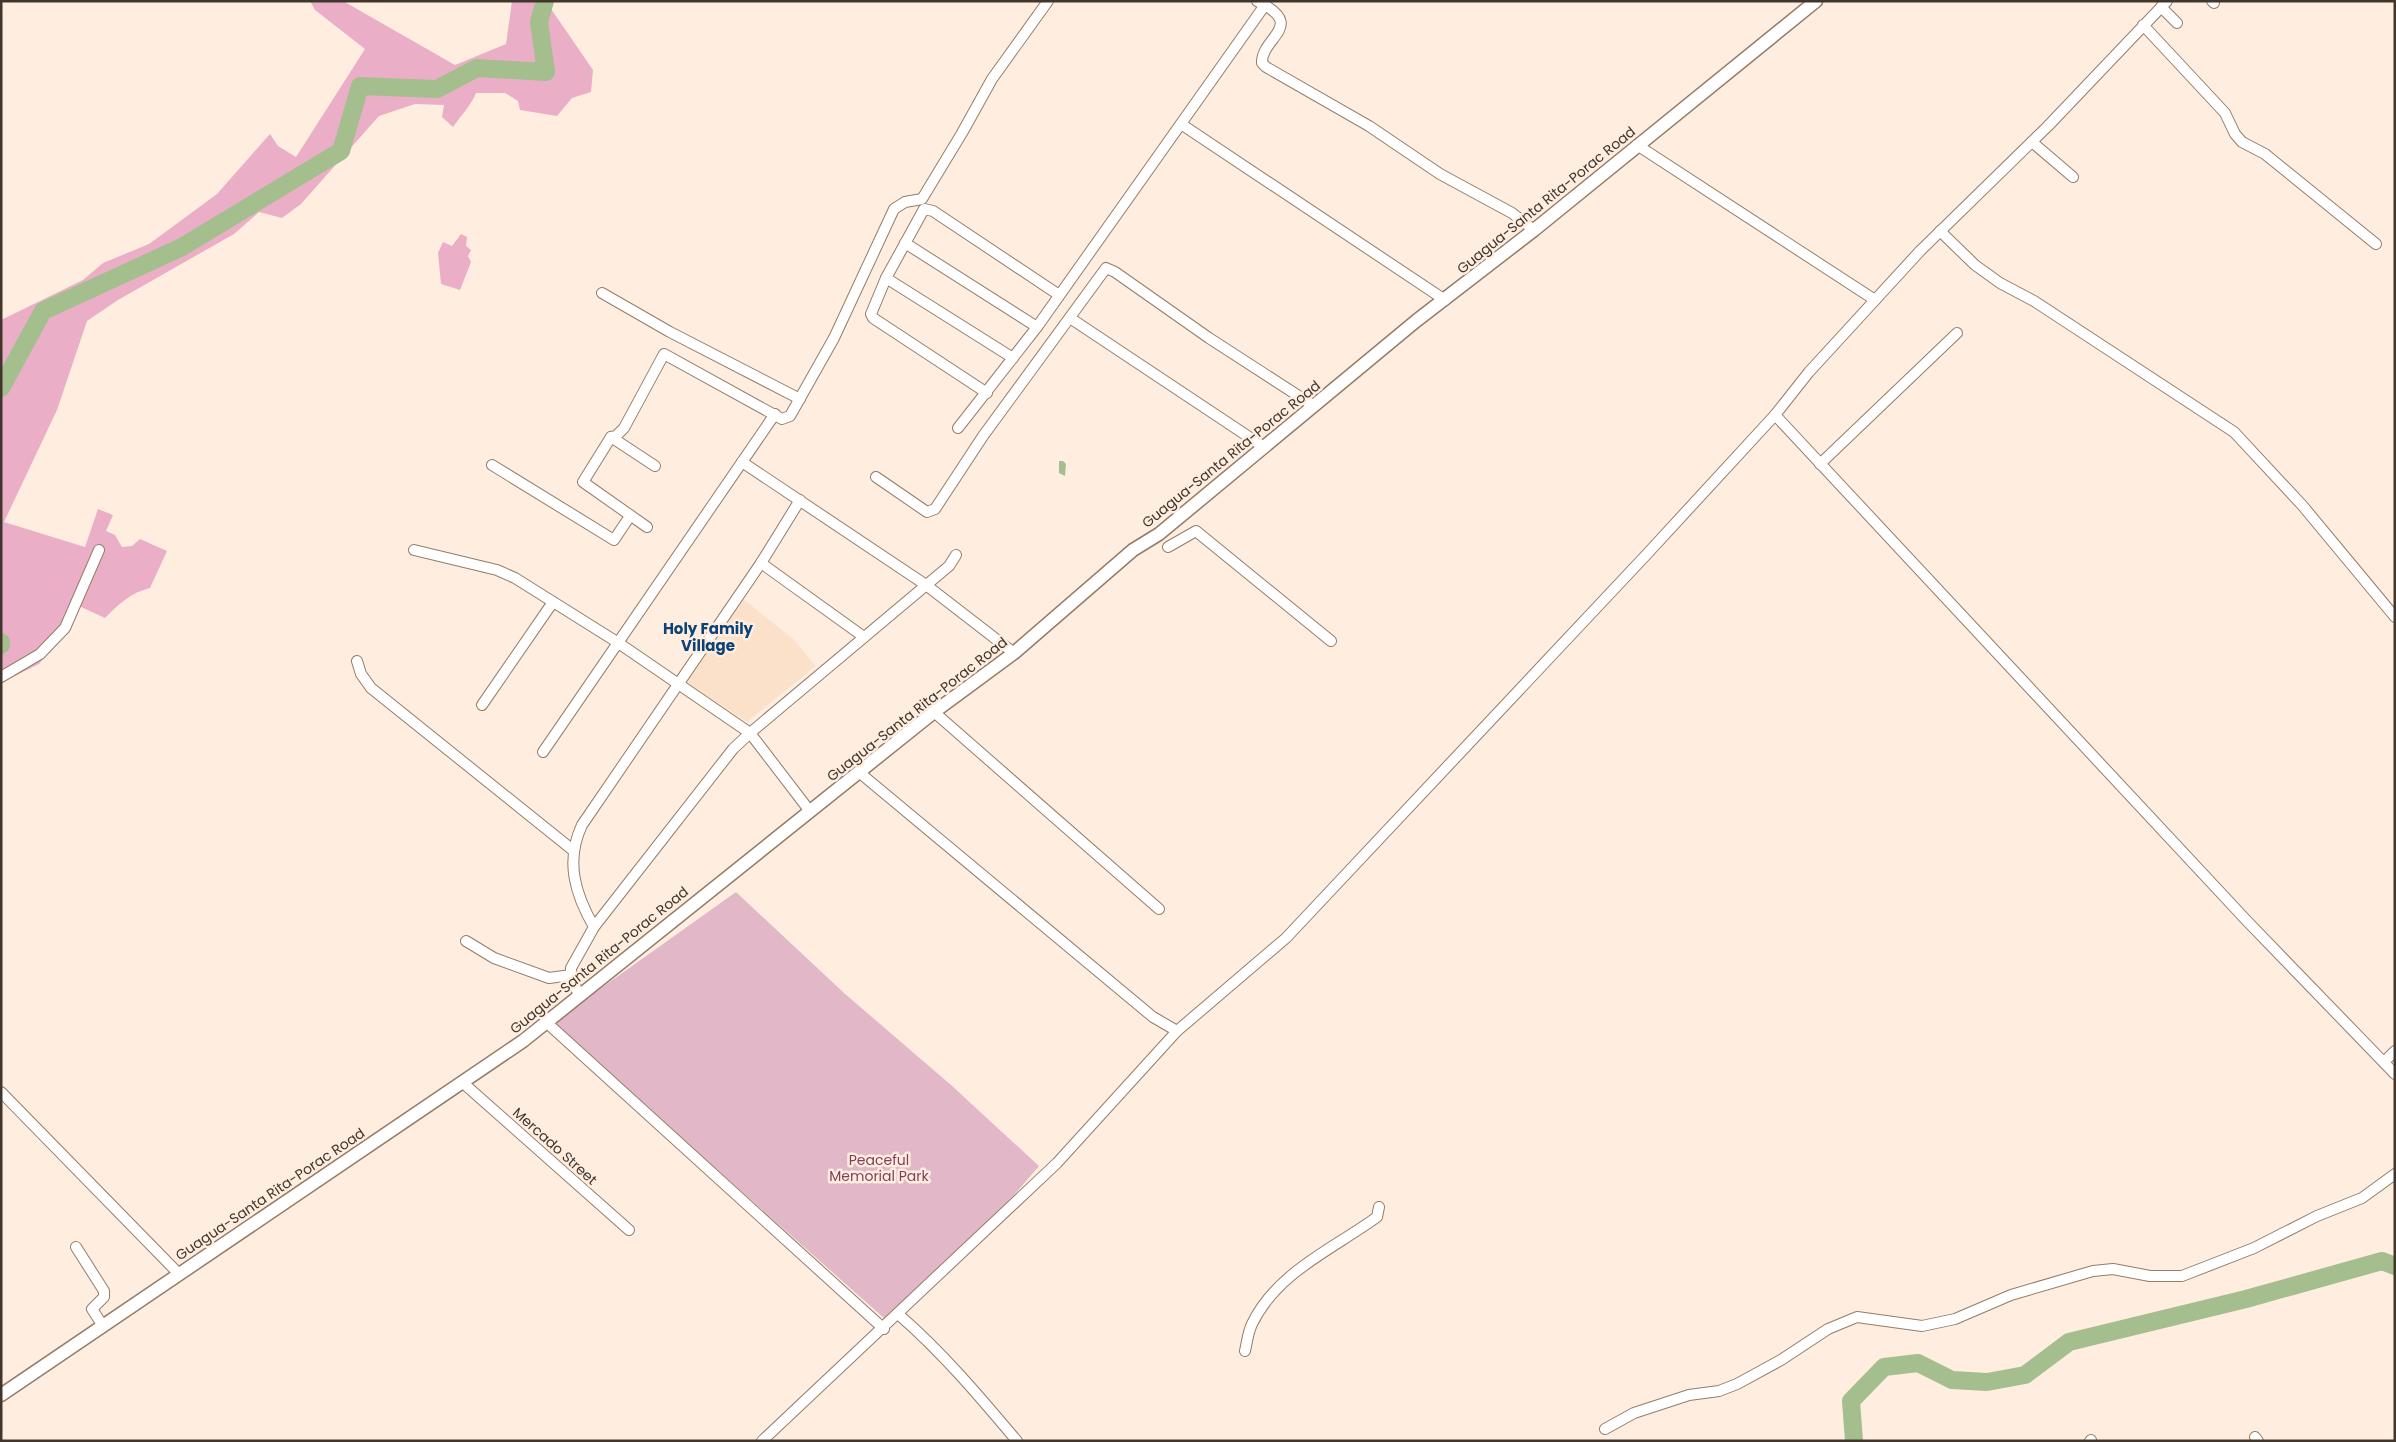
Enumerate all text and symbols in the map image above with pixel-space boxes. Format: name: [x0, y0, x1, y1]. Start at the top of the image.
street label: Guagua-Santa Rita-Porac Road: [1452, 122, 1640, 278]
street label: Guagua-Santa Rita-Porac Road: [1137, 376, 1325, 532]
district label: Holy Family Village: [663, 618, 754, 656]
street label: Guagua-Santa Rita-Porac Road: [822, 632, 1012, 786]
street label: Guagua-Santa Rita-Porac Road: [505, 882, 693, 1038]
street label: Mercado Street: [509, 1103, 601, 1189]
street label: Guagua-Santa Rita-Porac Road: [171, 1123, 369, 1265]
park label: Peaceful Memorial Park: [829, 1150, 929, 1186]

